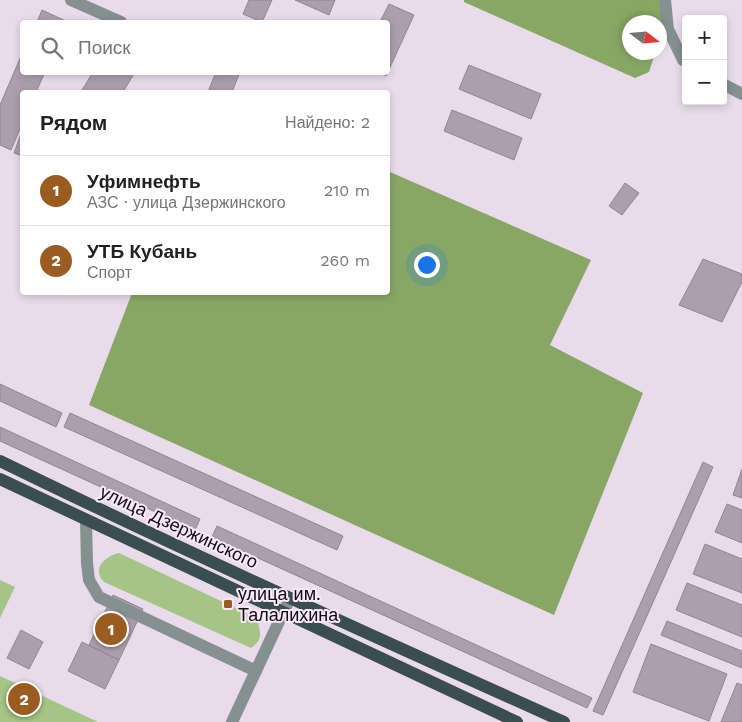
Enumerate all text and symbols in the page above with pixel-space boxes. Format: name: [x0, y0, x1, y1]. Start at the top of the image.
north arrow: [622, 15, 667, 60]
map controls: [682, 15, 727, 105]
button: +: [682, 15, 727, 60]
search box: [20, 20, 390, 75]
icon: search: [38, 34, 66, 62]
text: Поиск: [78, 36, 131, 59]
button: −: [682, 60, 727, 105]
text: Рядом: [40, 110, 107, 135]
text: Найдено: 2: [285, 113, 370, 132]
text: Уфимнефть: [87, 170, 201, 193]
text: 1: [53, 181, 59, 200]
text: 210 m: [324, 181, 370, 200]
text: АЗС · улица Дзержинского: [87, 193, 286, 212]
text: УТБ Кубань: [87, 240, 197, 263]
text: 2: [51, 251, 61, 270]
text: 260 m: [320, 251, 370, 270]
your location: [414, 252, 440, 278]
text: Спорт: [87, 263, 132, 282]
street label: улица Дзержинского: [97, 481, 261, 572]
place label: улица им. Талалихина: [238, 583, 339, 625]
marker: улица им. Талалихина: [222, 598, 234, 610]
pin: 1: [95, 610, 127, 648]
pin: 2: [8, 680, 40, 718]

